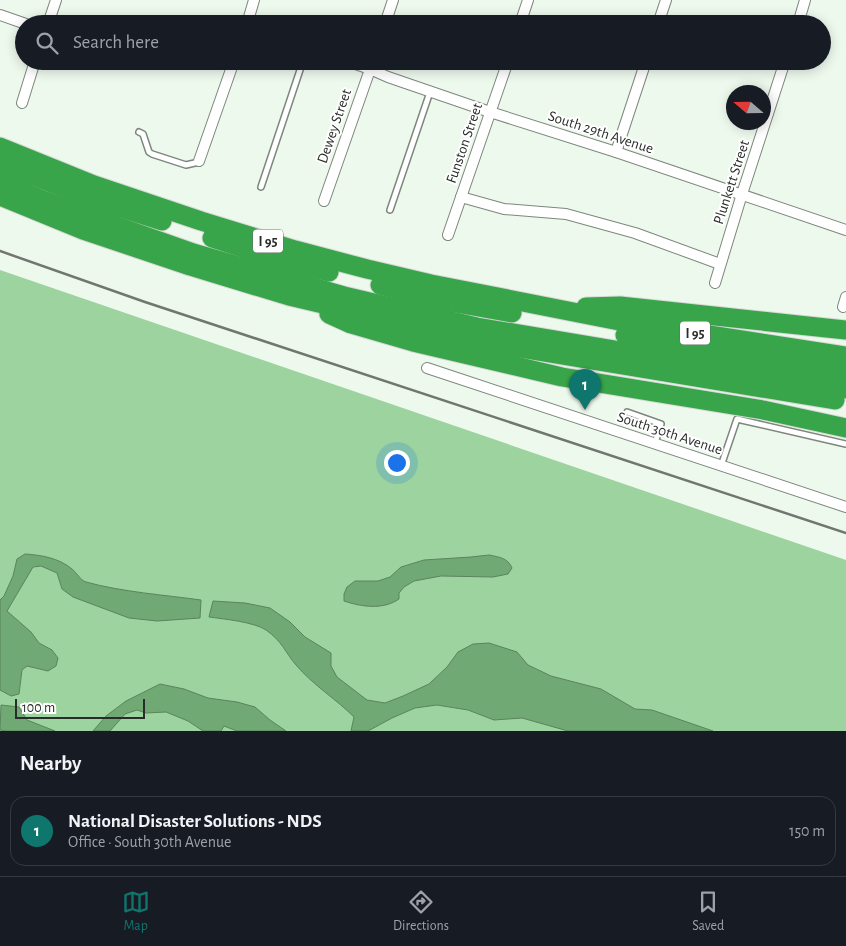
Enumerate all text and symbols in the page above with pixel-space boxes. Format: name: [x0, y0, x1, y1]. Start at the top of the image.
search box: [15, 15, 831, 70]
icon: search: [33, 29, 61, 57]
text: Search here: [73, 33, 159, 52]
north arrow: [726, 85, 771, 130]
street label: Dewey Street: [315, 87, 354, 165]
street label: Funston Street: [444, 101, 485, 185]
street label: South 29th Avenue: [546, 108, 655, 157]
street label: Plunkett Street: [711, 138, 752, 226]
road number: I 95: [253, 230, 283, 252]
road number: I 95: [680, 322, 710, 344]
pin: 1: [569, 369, 601, 410]
street label: South 30th Avenue: [615, 409, 724, 458]
your location: [384, 450, 410, 476]
scale bar: [15, 696, 145, 719]
text: 100 m: [22, 701, 55, 715]
text: Nearby: [20, 753, 81, 774]
text: National Disaster Solutions - NDS: [68, 812, 322, 831]
text: 1: [34, 823, 40, 839]
text: 150 m: [789, 823, 825, 839]
text: Office · South 30th Avenue: [68, 834, 231, 850]
tab: Map: [122, 888, 150, 935]
tab: Directions: [393, 888, 449, 935]
tab: Saved: [692, 888, 724, 935]

